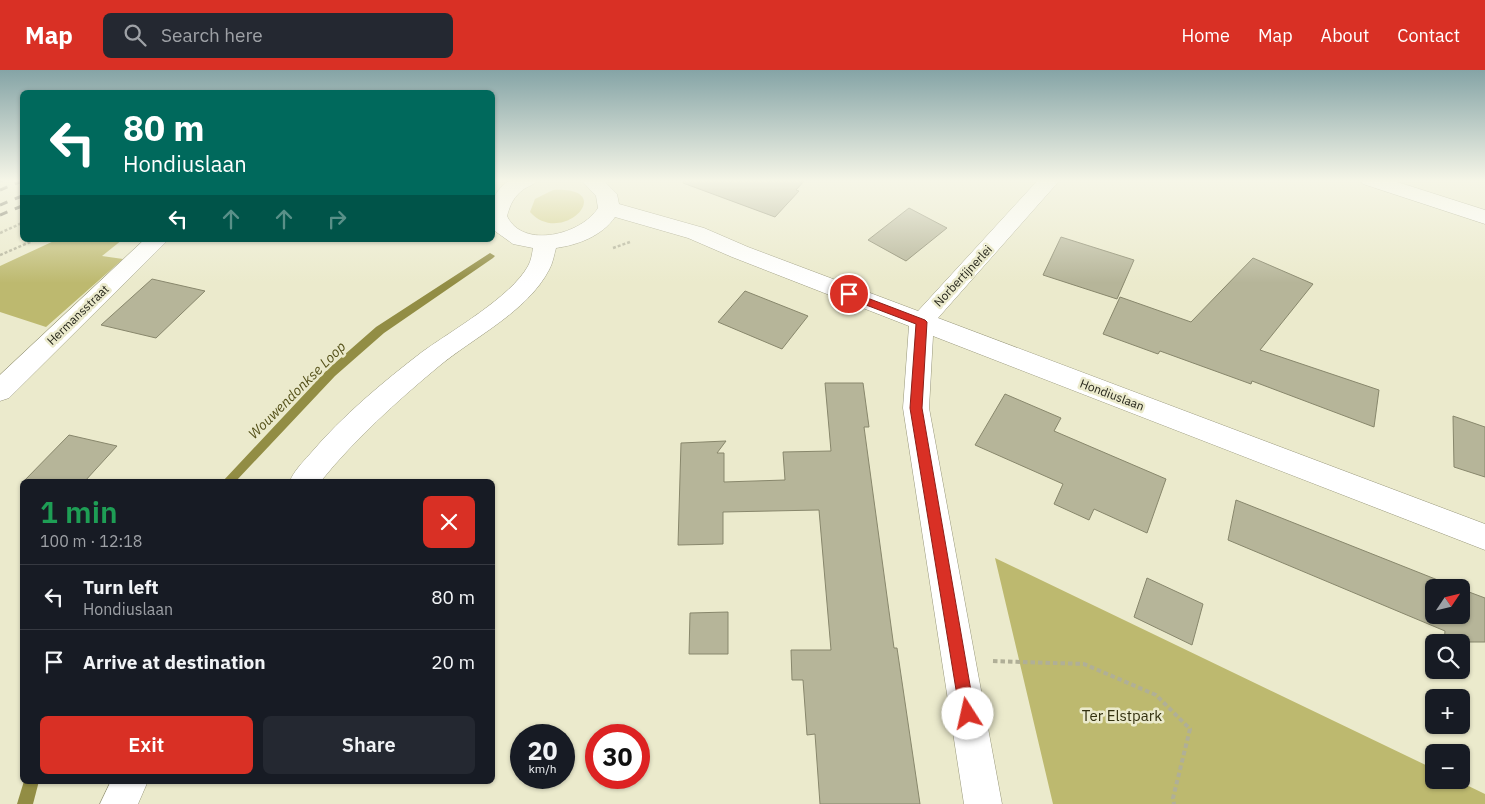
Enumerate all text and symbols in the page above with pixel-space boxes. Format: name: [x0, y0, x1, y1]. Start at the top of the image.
search box: [103, 13, 453, 58]
text: Map: [25, 19, 73, 51]
icon: search: [121, 21, 149, 49]
text: Search here: [161, 23, 263, 47]
text: Home: [1182, 24, 1230, 47]
text: Map: [1258, 24, 1293, 47]
text: About: [1321, 24, 1369, 47]
text: Contact: [1397, 24, 1460, 47]
text: 80 m: [123, 105, 205, 151]
icon: left: [40, 110, 105, 175]
text: Hondiuslaan: [123, 149, 247, 178]
icon: left: [164, 205, 192, 233]
icon: ahead: [217, 205, 245, 233]
icon: ahead: [270, 205, 298, 233]
icon: right: [323, 205, 351, 233]
street label: Norbertijnerlei: [930, 242, 995, 309]
pin: [828, 273, 870, 315]
icon: arrive: [835, 280, 863, 308]
street label: Hermansstraat: [44, 281, 112, 348]
water label: Wouwendonkse Loop: [244, 337, 350, 443]
street label: Hondiuslaan: [1078, 375, 1146, 414]
text: 1 min: [40, 492, 118, 531]
button: close: [423, 496, 475, 548]
text: 100 m · 12:18: [40, 531, 142, 551]
text: Turn left: [83, 575, 159, 599]
north arrow: [1425, 579, 1470, 624]
map controls: [1425, 579, 1470, 789]
icon: left: [40, 583, 68, 611]
text: 80 m: [431, 585, 475, 609]
text: Hondiuslaan: [83, 599, 173, 619]
button: search: [1425, 634, 1470, 679]
icon: arrive: [40, 648, 68, 676]
text: Arrive at destination: [83, 650, 266, 674]
text: 20 m: [431, 650, 475, 674]
position arrow: [941, 687, 993, 739]
button: +: [1425, 689, 1470, 734]
park label: Ter Elstpark: [1082, 706, 1162, 725]
button: Exit: [40, 716, 253, 774]
button: Share: [263, 716, 475, 774]
speed limit sign: 30: [585, 724, 650, 789]
text: 20: [527, 734, 558, 767]
button: −: [1425, 744, 1470, 789]
text: km/h: [528, 761, 557, 776]

